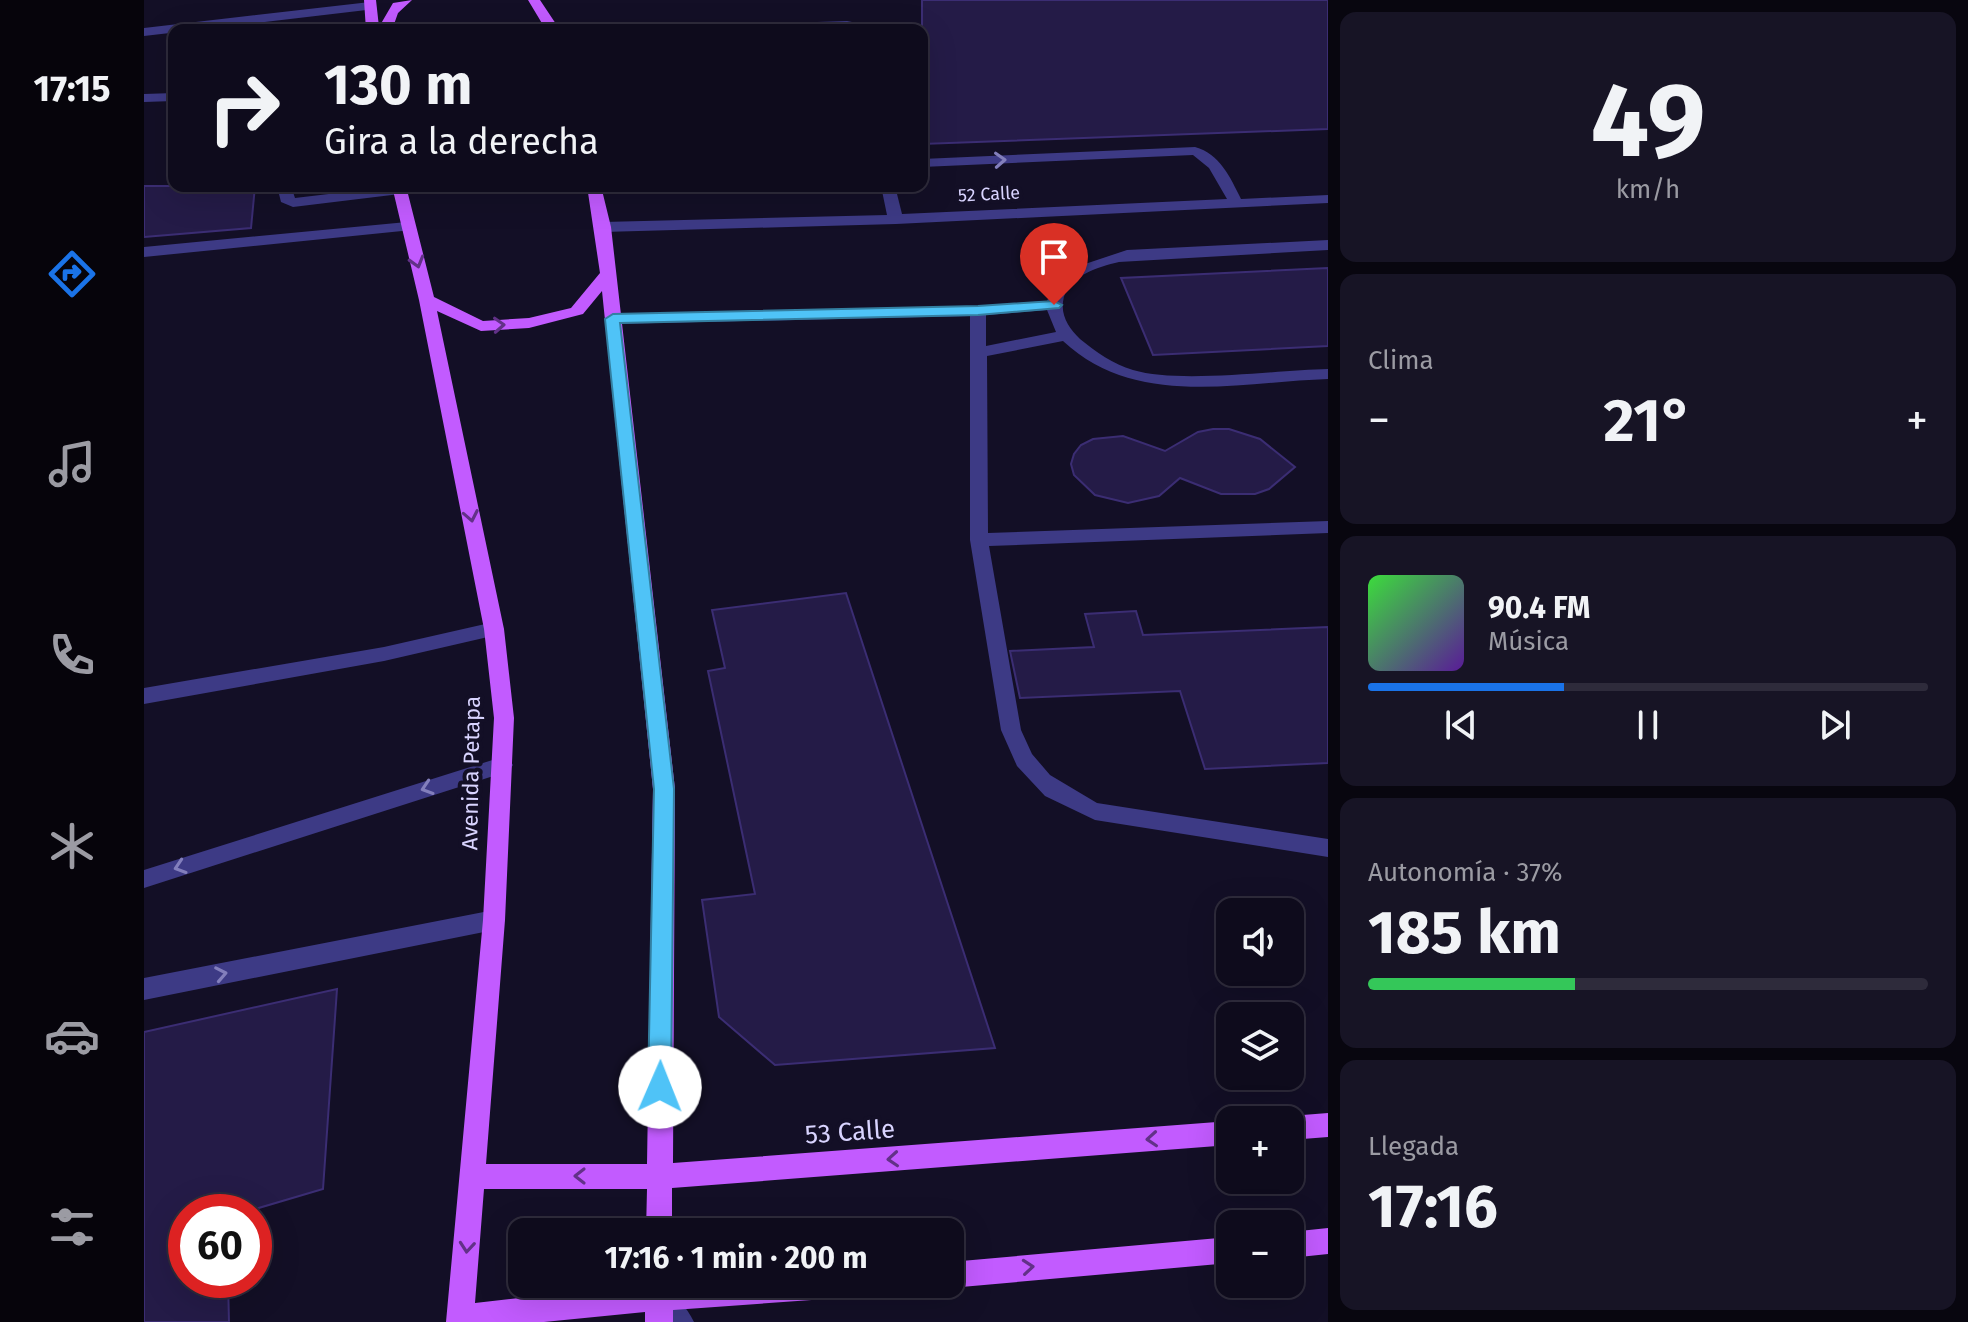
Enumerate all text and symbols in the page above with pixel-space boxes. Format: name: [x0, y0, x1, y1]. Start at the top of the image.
text: 130 m: [324, 52, 472, 119]
icon: right: [192, 56, 296, 160]
text: 49: [1591, 59, 1705, 184]
text: 17:15: [34, 67, 110, 111]
text: Gira a la derecha: [324, 120, 599, 164]
one-way arrow: [994, 151, 1007, 168]
text: km/h: [1616, 174, 1680, 205]
street label: 52 Calle: [957, 181, 1021, 207]
pin: [1020, 223, 1088, 305]
icon: arrive: [1032, 235, 1076, 279]
icon: directions: [44, 246, 100, 302]
one-way arrow: [408, 254, 424, 268]
one-way arrow: [493, 317, 506, 334]
text: Clima: [1368, 345, 1434, 376]
text: 21°: [1604, 385, 1692, 457]
text: −: [1368, 394, 1390, 447]
text: +: [1906, 394, 1928, 447]
icon: music: [44, 436, 100, 492]
one-way arrow: [462, 509, 479, 522]
text: 90.4 FM: [1488, 590, 1590, 626]
text: Música: [1488, 626, 1569, 657]
icon: phone: [44, 627, 100, 683]
street label: Avenida Petapa: [456, 696, 486, 850]
icon: previous: [1439, 703, 1483, 747]
icon: pause: [1626, 703, 1670, 747]
icon: next: [1813, 703, 1857, 747]
one-way arrow: [421, 779, 435, 795]
icon: climate: [44, 818, 100, 874]
text: Autonomía · 37%: [1368, 857, 1563, 888]
one-way arrow: [173, 858, 187, 874]
text: 185 km: [1368, 897, 1561, 969]
map controls: [1216, 898, 1304, 1298]
button: sound: [1216, 898, 1304, 986]
one-way arrow: [213, 966, 227, 983]
button: layers: [1216, 1002, 1304, 1090]
icon: car: [44, 1008, 100, 1064]
position arrow: [618, 1045, 702, 1129]
button: +: [1216, 1106, 1304, 1194]
street label: 53 Calle: [804, 1113, 896, 1151]
one-way arrow: [1145, 1130, 1158, 1147]
text: Llegada: [1368, 1131, 1459, 1162]
one-way arrow: [886, 1150, 899, 1167]
one-way arrow: [573, 1167, 586, 1185]
text: 17:16: [1368, 1171, 1498, 1243]
speed limit sign: 60: [168, 1194, 272, 1298]
icon: filters: [44, 1199, 100, 1255]
button: −: [1216, 1210, 1304, 1298]
text: 17:16 · 1 min · 200 m: [604, 1240, 868, 1276]
one-way arrow: [459, 1241, 476, 1254]
one-way arrow: [1022, 1259, 1035, 1276]

